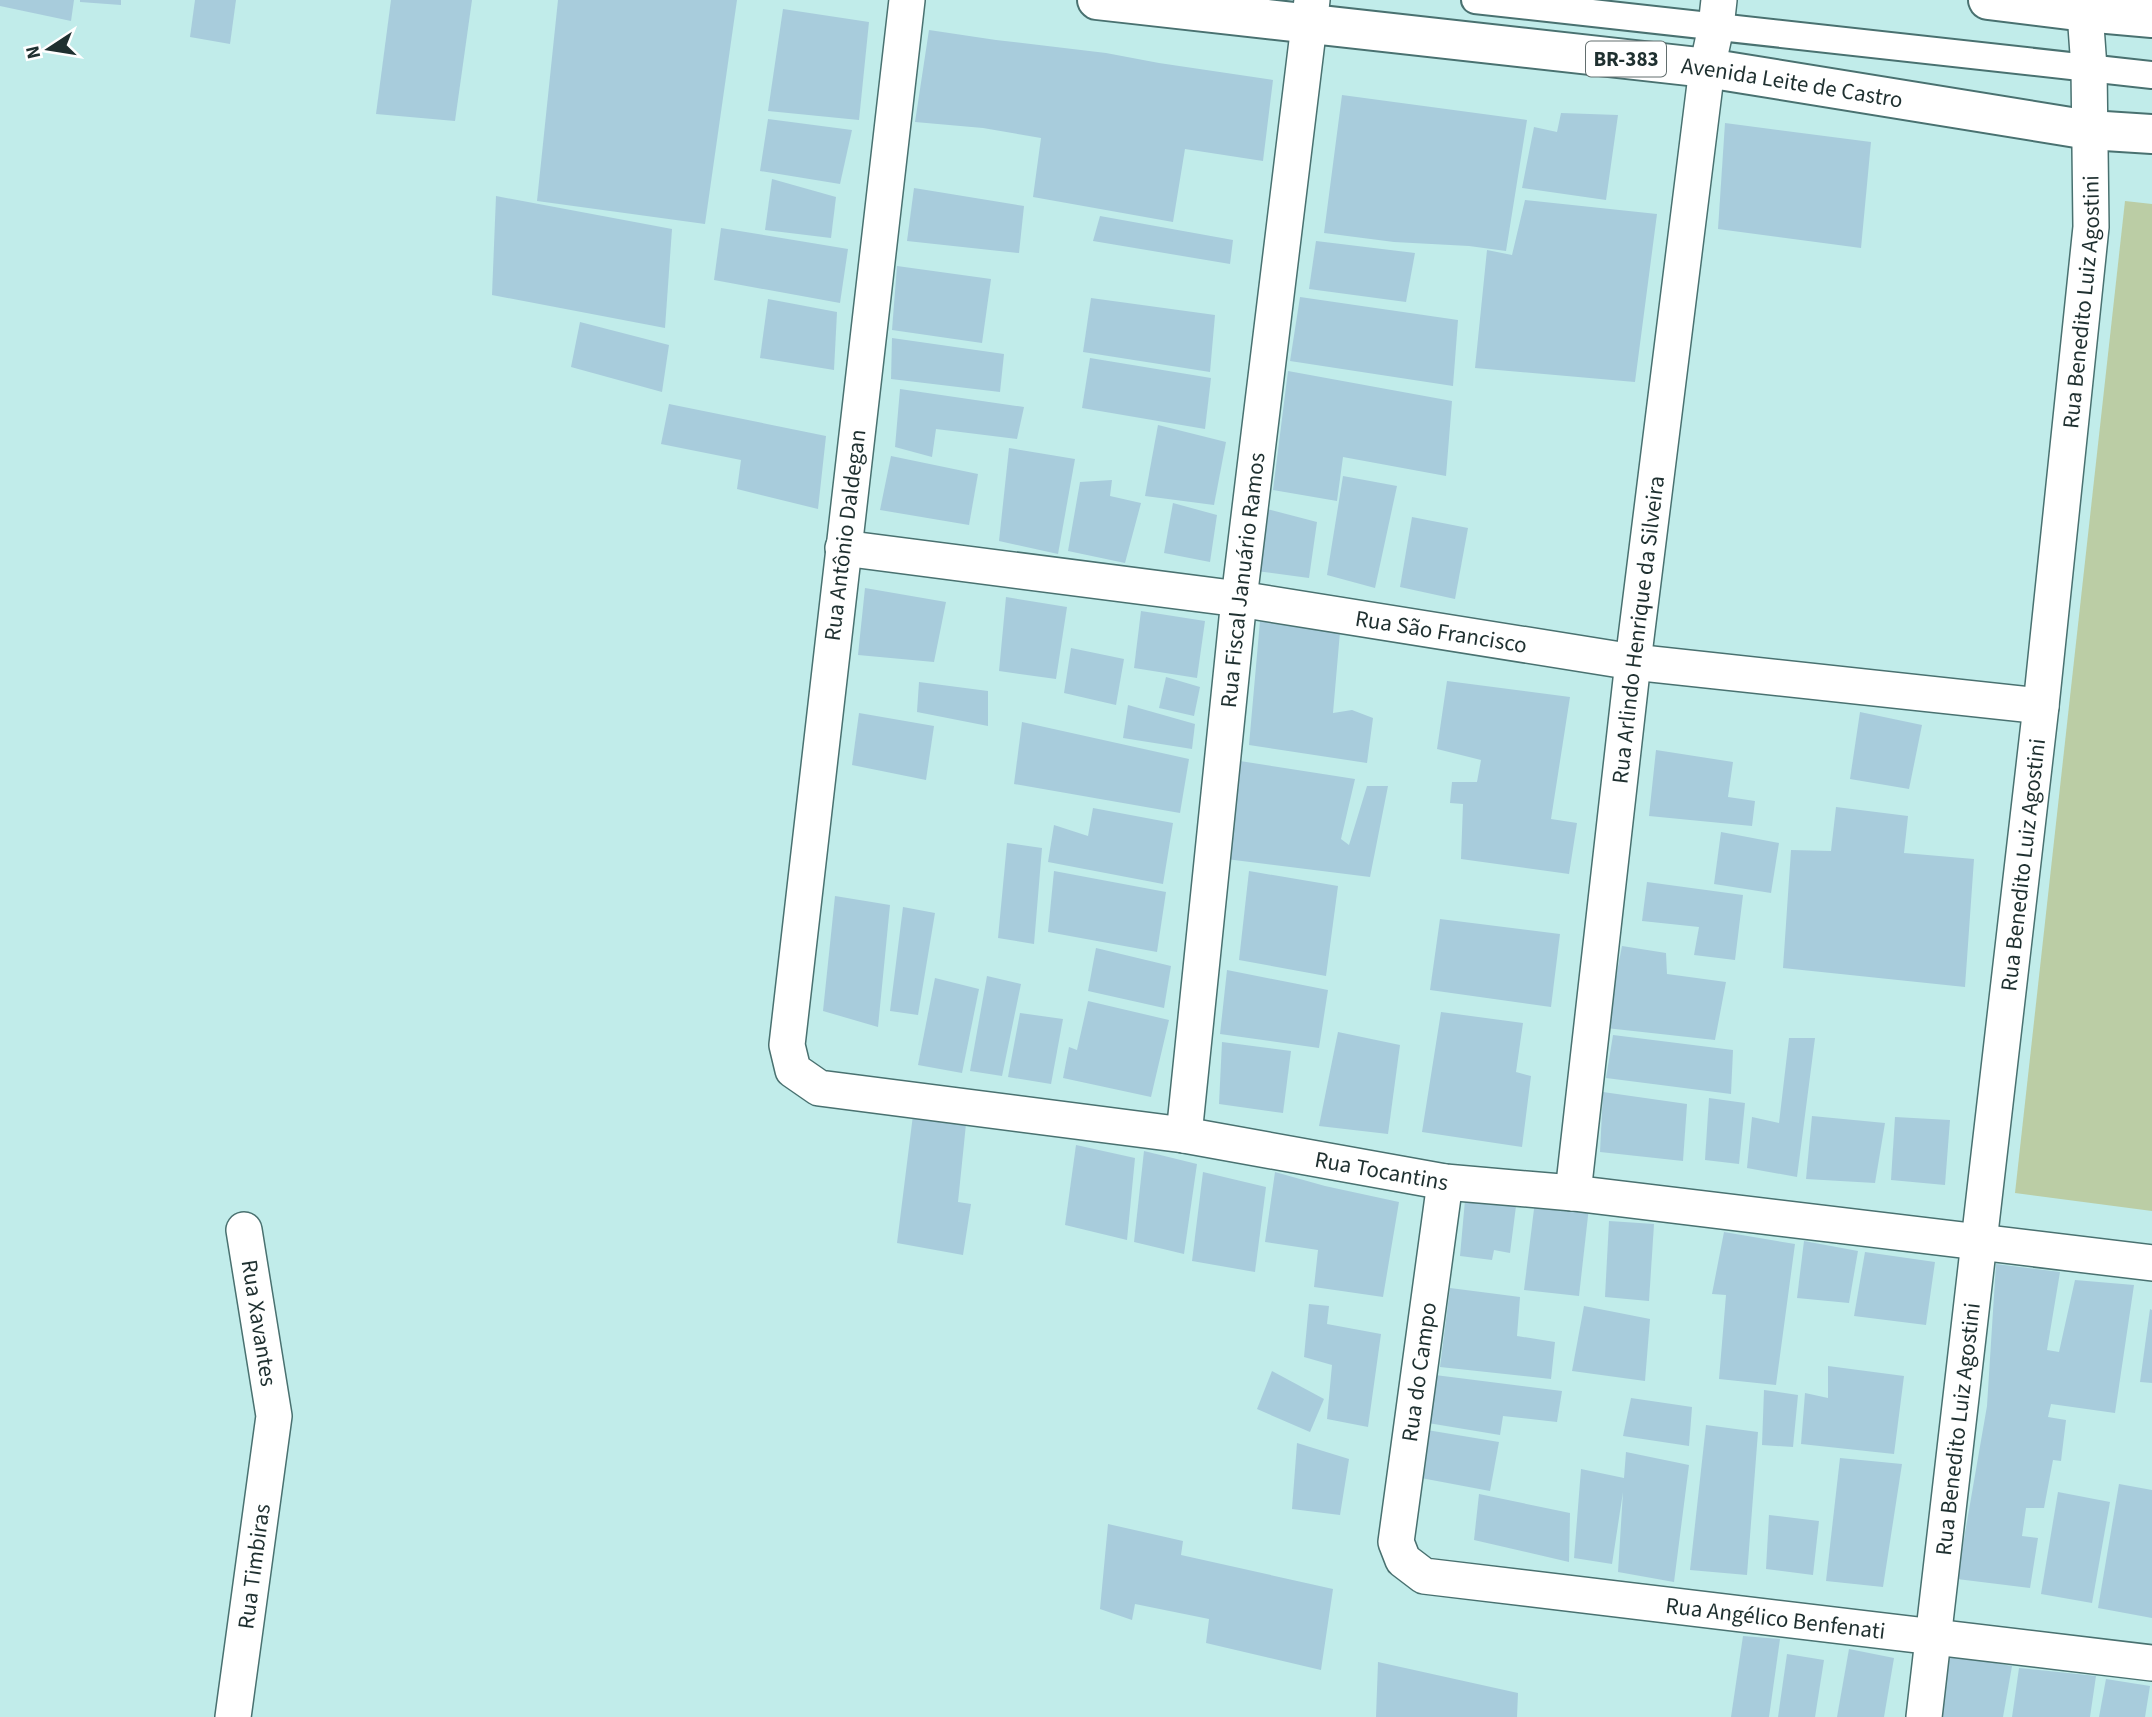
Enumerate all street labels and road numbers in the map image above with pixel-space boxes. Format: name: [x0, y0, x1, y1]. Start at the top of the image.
road number: BR-383: [1586, 42, 1666, 76]
street label: Avenida Leite de Castro: [1680, 49, 1905, 116]
street label: Rua Benedito Luiz Agostini: [2054, 175, 2108, 430]
street label: Rua Antônio Daldegan: [816, 427, 874, 643]
street label: Rua Fiscal Januário Ramos: [1211, 451, 1273, 709]
street label: Rua Arlindo Henrique da Silveira: [1603, 474, 1673, 785]
street label: Rua São Francisco: [1353, 601, 1529, 661]
street label: Rua Benedito Luiz Agostini: [1992, 736, 2054, 993]
street label: Rua Tocantins: [1312, 1142, 1451, 1199]
street label: Rua Xavantes: [233, 1257, 285, 1389]
street label: Rua do Campo: [1393, 1300, 1445, 1444]
street label: Rua Benedito Luiz Agostini: [1926, 1301, 1988, 1557]
street label: Rua Timbiras: [229, 1502, 278, 1631]
street label: Rua Angélico Benfenati: [1664, 1589, 1887, 1648]

